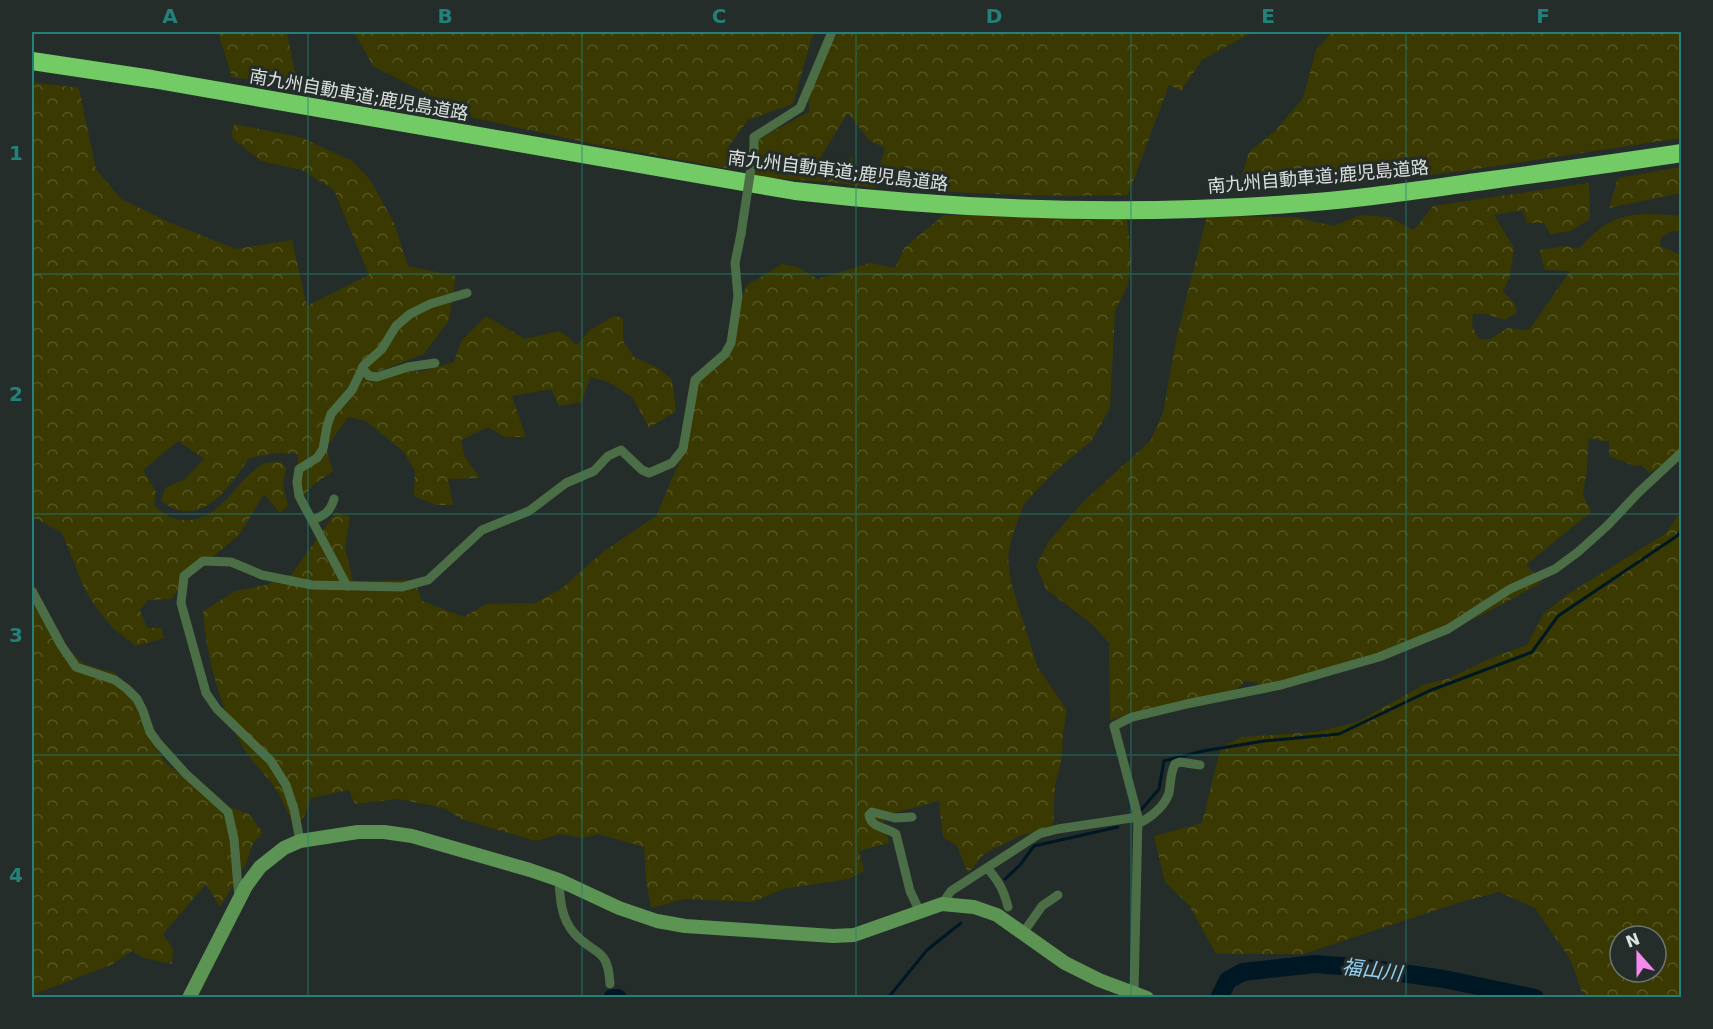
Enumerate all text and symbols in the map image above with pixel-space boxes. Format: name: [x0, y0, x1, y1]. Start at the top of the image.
text: A: [162, 4, 178, 28]
text: B: [437, 4, 453, 28]
text: C: [712, 4, 726, 28]
text: D: [986, 4, 1002, 28]
text: E: [1261, 4, 1275, 28]
text: F: [1536, 4, 1550, 28]
street label: 南九州自動車道;鹿児島道路: [248, 65, 470, 124]
text: 1: [9, 141, 23, 165]
street label: 南九州自動車道;鹿児島道路: [727, 147, 950, 194]
street label: 南九州自動車道;鹿児島道路: [1206, 156, 1429, 197]
text: 2: [9, 382, 23, 406]
text: 3: [9, 623, 23, 647]
text: 4: [9, 863, 23, 887]
north arrow: [1608, 924, 1668, 984]
text: N: [1623, 929, 1642, 952]
water label: 福山川: [1341, 954, 1405, 986]

